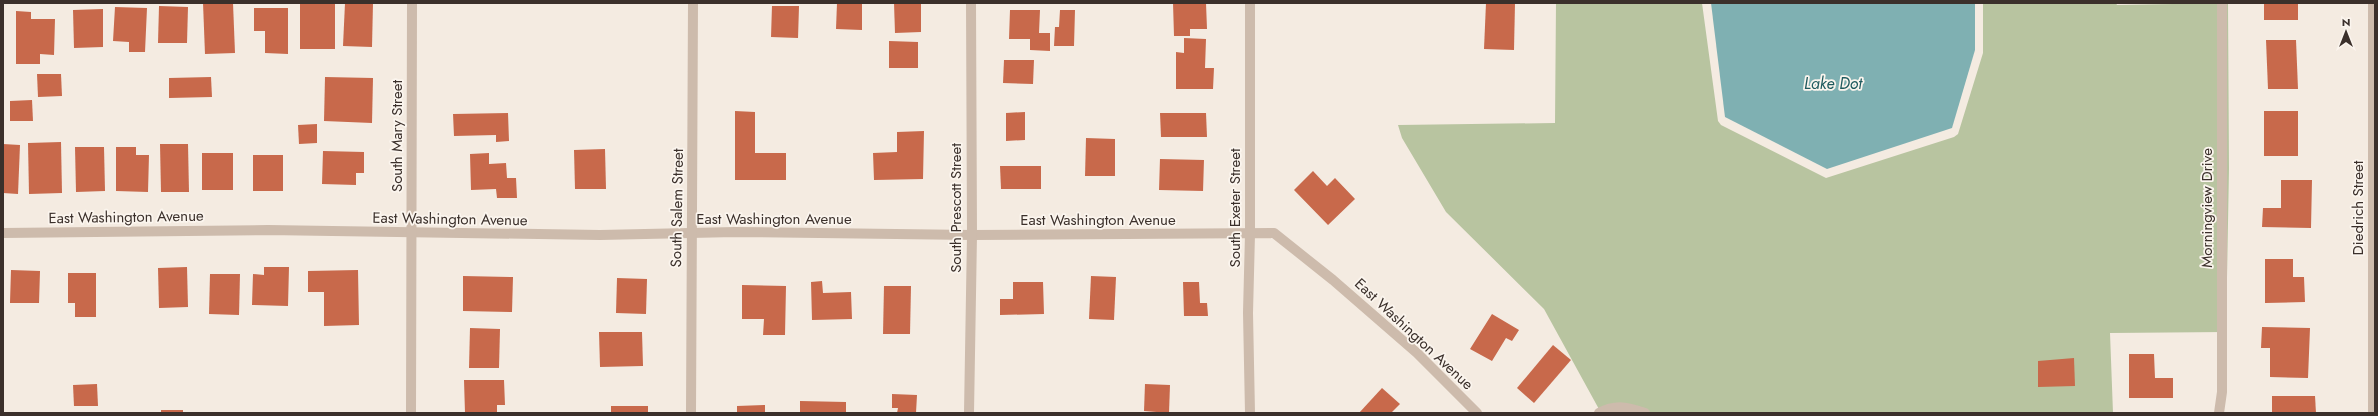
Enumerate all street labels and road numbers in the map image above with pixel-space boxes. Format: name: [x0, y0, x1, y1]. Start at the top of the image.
street label: South Mary Street: [386, 80, 408, 192]
street label: South Prescott Street: [945, 143, 967, 273]
street label: South Salem Street: [665, 148, 689, 268]
street label: South Exeter Street: [1224, 148, 1246, 268]
street label: Morningview Drive: [2196, 148, 2218, 268]
street label: Diedrich Street: [2347, 160, 2369, 255]
street label: East Washington Avenue: [48, 205, 204, 229]
street label: East Washington Avenue: [372, 207, 528, 231]
street label: East Washington Avenue: [696, 208, 852, 230]
street label: East Washington Avenue: [1020, 209, 1176, 231]
street label: East Washington Avenue: [1350, 273, 1478, 395]

